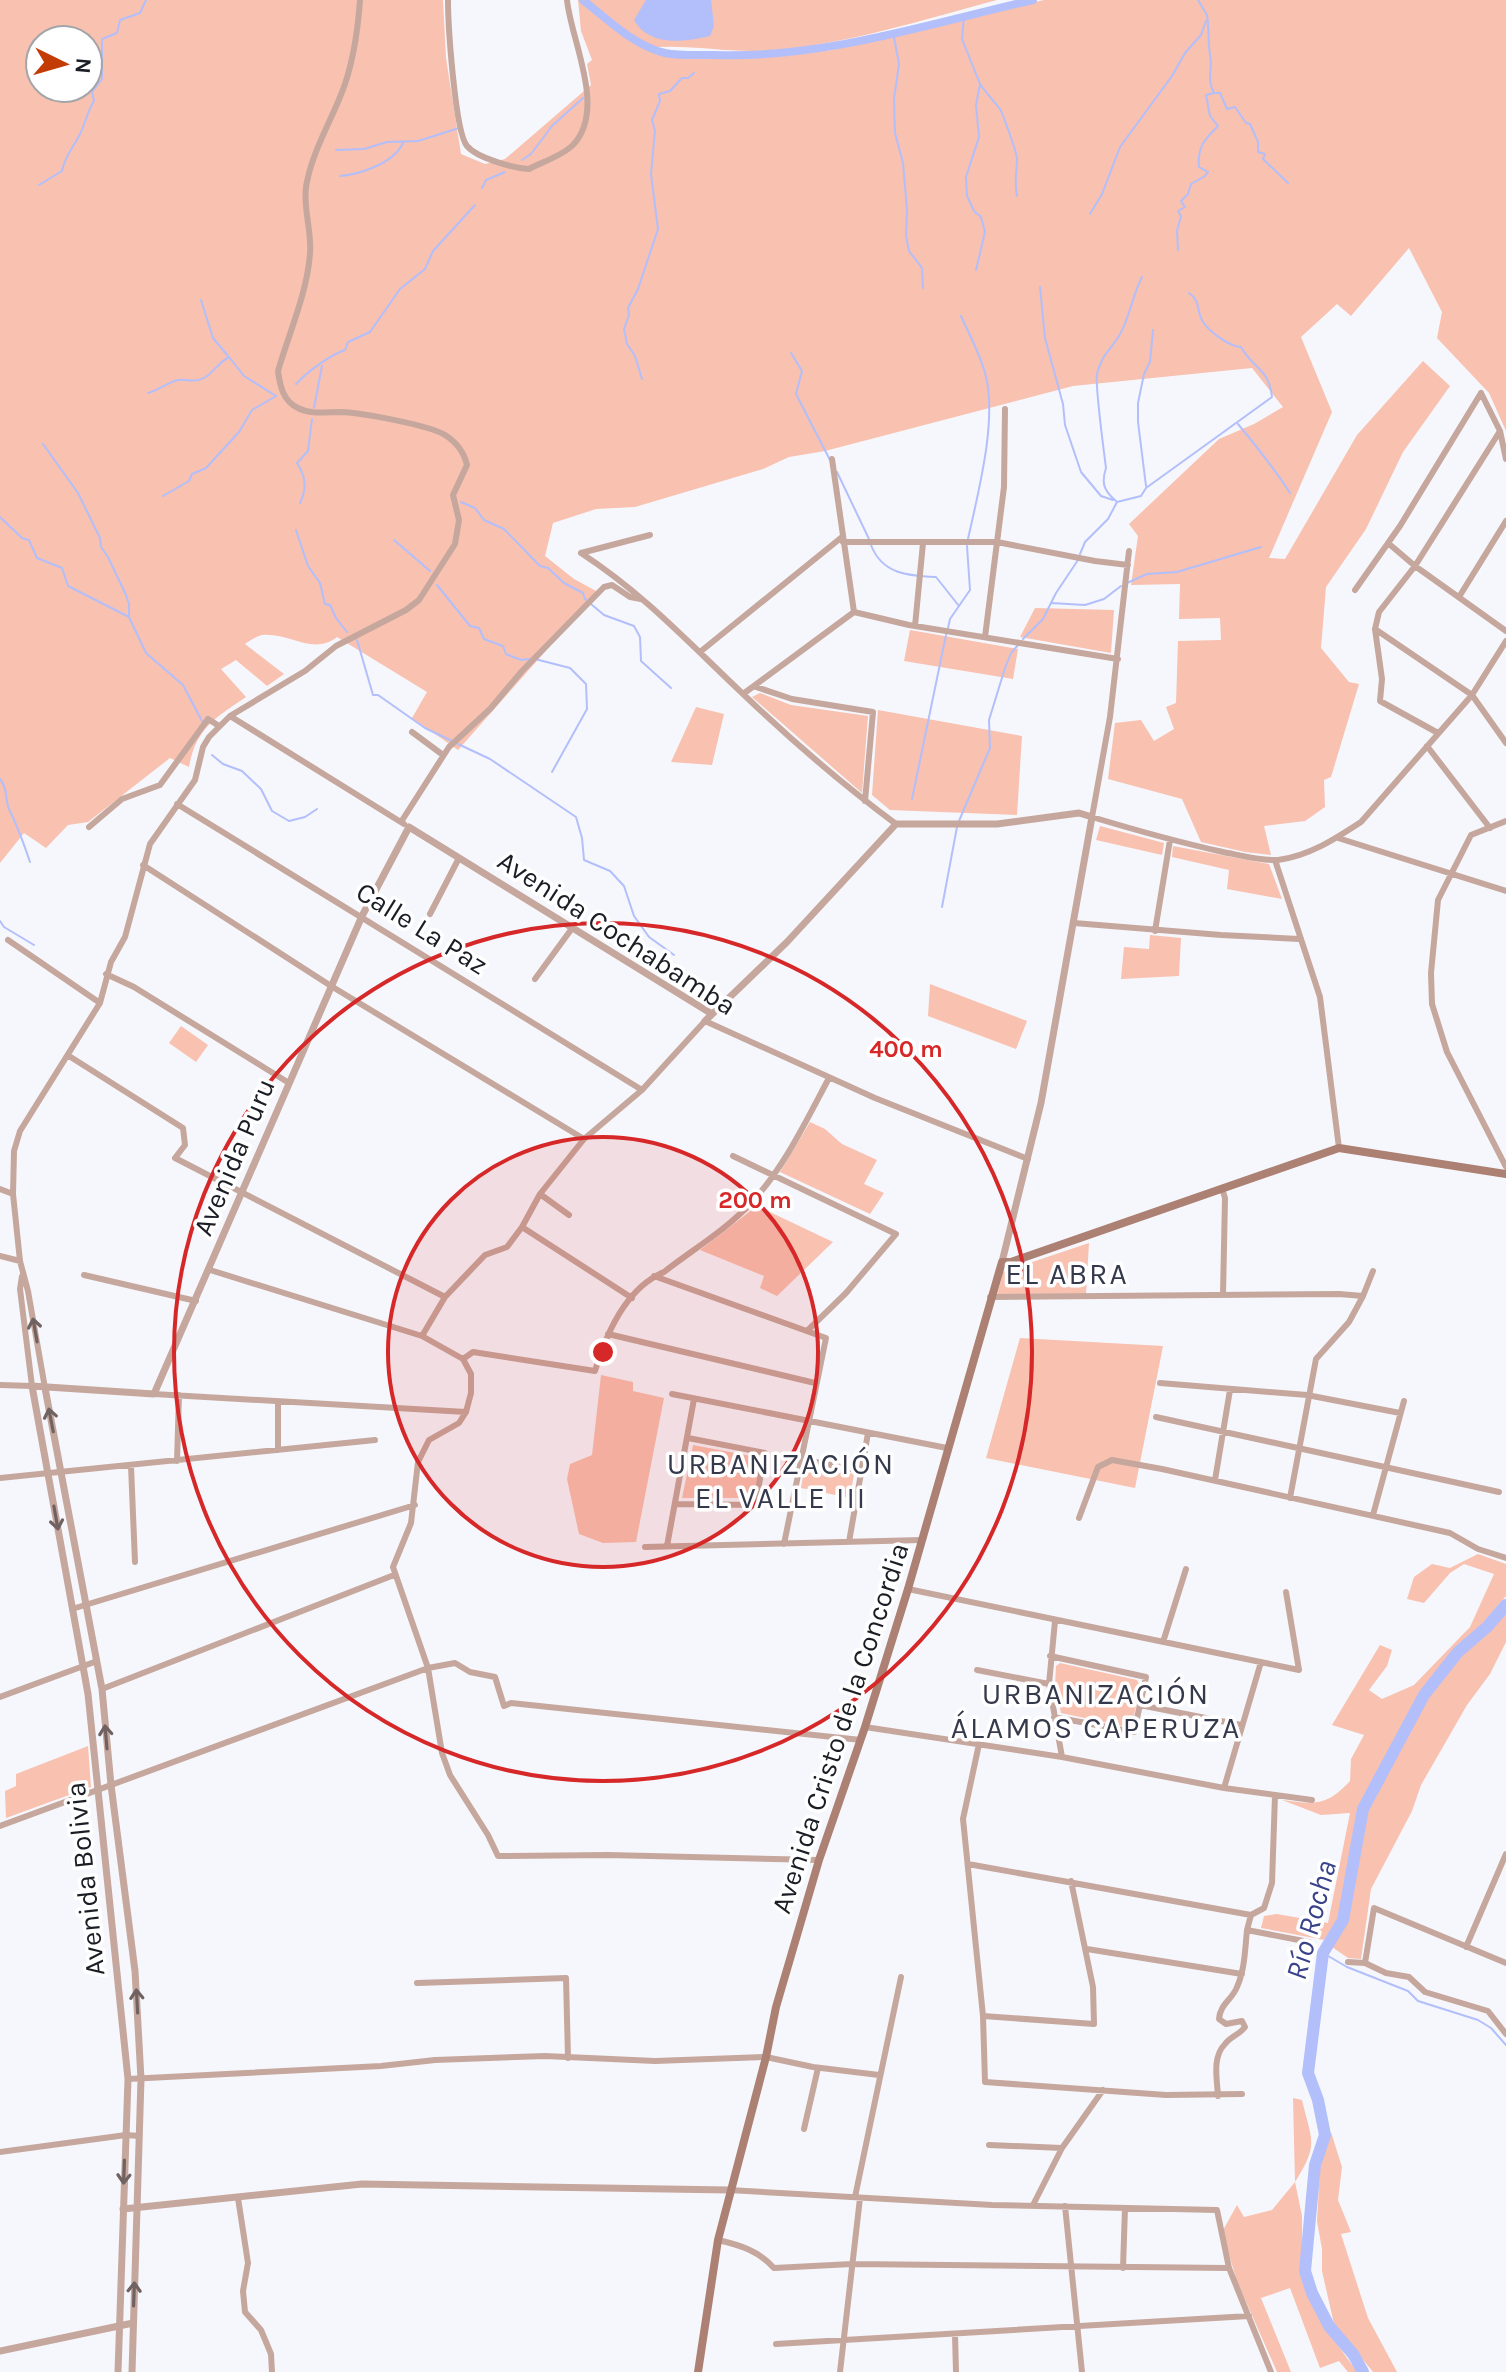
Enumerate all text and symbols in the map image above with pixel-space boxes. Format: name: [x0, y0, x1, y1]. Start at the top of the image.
north arrow: [24, 24, 104, 104]
text: N: [69, 57, 97, 75]
street label: Avenida Cochabamba: [492, 844, 742, 1022]
street label: Calle La Paz: [350, 875, 494, 981]
text: 400 m: [869, 1035, 943, 1063]
street label: Avenida Puru: [186, 1074, 282, 1240]
text: 200 m: [718, 1186, 792, 1214]
district label: EL ABRA: [1005, 1256, 1129, 1292]
one-way arrow: [27, 1317, 42, 1343]
centre of rings: [589, 1338, 617, 1366]
one-way arrow: [43, 1408, 58, 1433]
district label: URBANIZACIÓN EL VALLE III: [667, 1446, 895, 1516]
one-way arrow: [49, 1505, 64, 1530]
street label: Avenida Cristo de la Concordia: [764, 1539, 916, 1917]
district label: URBANIZACIÓN ÁLAMOS CAPERUZA: [951, 1676, 1241, 1746]
one-way arrow: [99, 1724, 114, 1751]
street label: Avenida Bolivia: [58, 1781, 112, 1977]
water label: Río Rocha: [1278, 1856, 1344, 1984]
one-way arrow: [129, 1988, 144, 2015]
one-way arrow: [117, 2158, 132, 2185]
one-way arrow: [126, 2281, 141, 2308]

